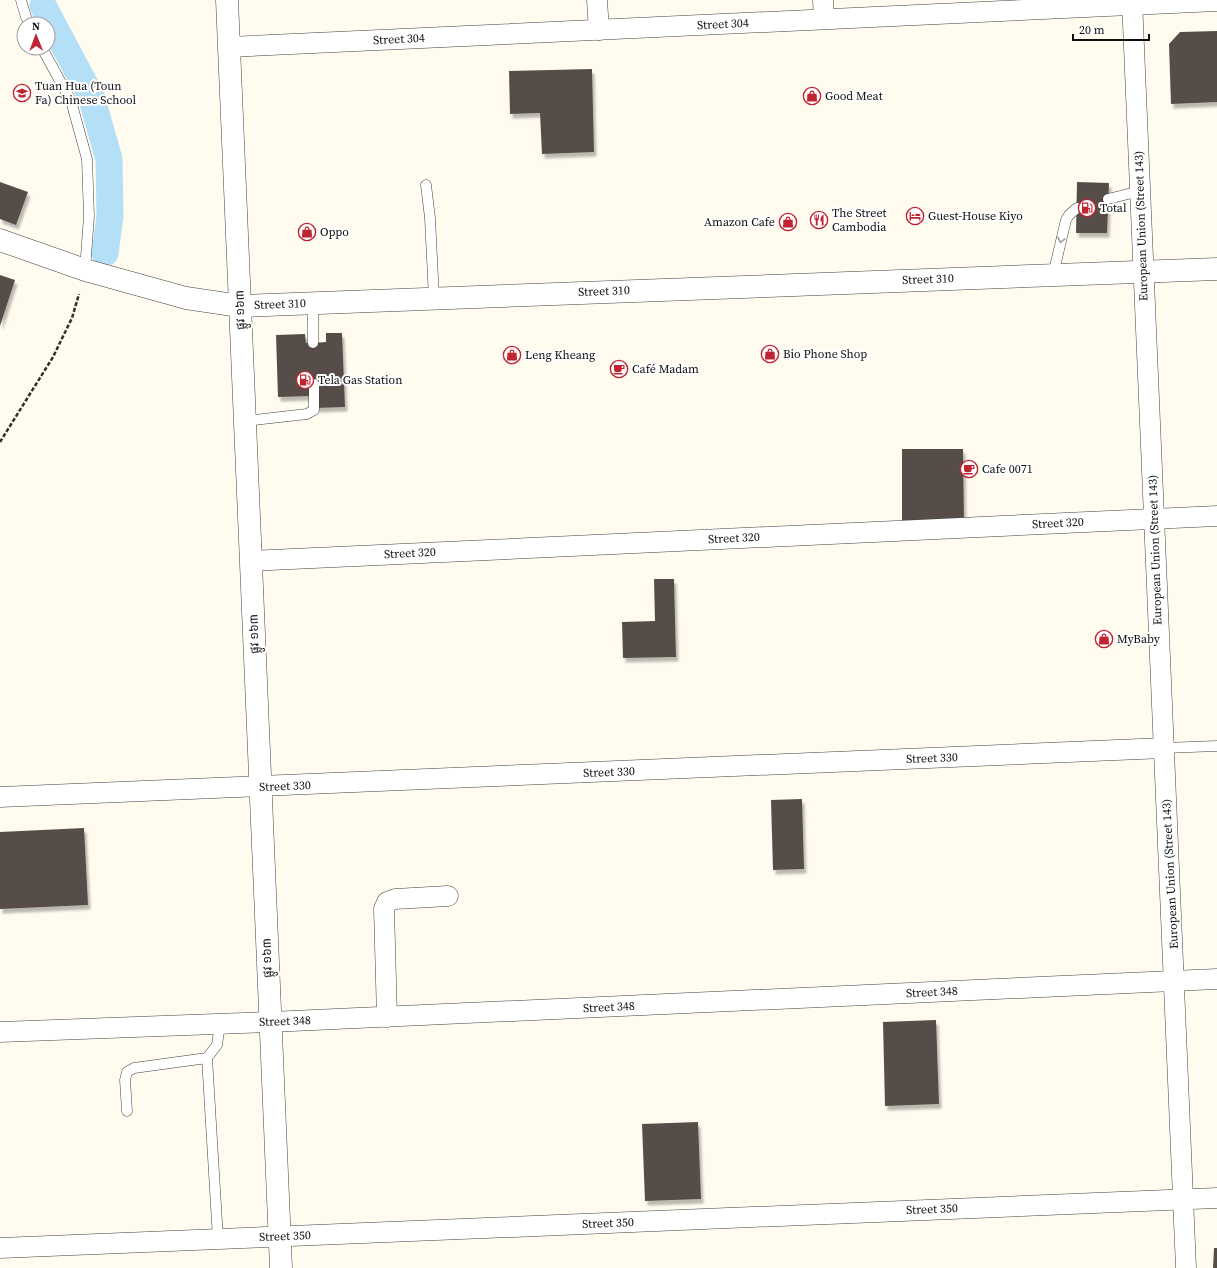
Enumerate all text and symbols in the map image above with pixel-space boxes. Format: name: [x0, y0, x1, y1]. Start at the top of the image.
street label: Street 304: [697, 15, 749, 33]
north arrow: [16, 16, 56, 56]
scale bar: [1073, 16, 1149, 42]
text: N: [32, 19, 40, 34]
text: 20 m: [1079, 22, 1105, 38]
street label: Street 304: [373, 30, 425, 48]
place label: Tuan Hua (Toun Fa) Chinese School: [35, 78, 136, 108]
school or university icon: Tuan Hua (Toun Fa) Chinese School: [12, 83, 32, 103]
shop icon: Good Meat: [802, 86, 822, 106]
place label: Good Meat: [825, 88, 883, 104]
street label: European Union (Street 143): [1130, 151, 1152, 301]
fuel station icon: Total: [1077, 198, 1097, 218]
place label: Total: [1100, 200, 1127, 216]
place label: The Street Cambodia: [832, 205, 887, 235]
hotel icon: Guest-House Kiyo: [905, 206, 925, 226]
place label: Guest-House Kiyo: [928, 208, 1023, 224]
restaurant icon: The Street Cambodia: [809, 210, 829, 230]
shop icon: Amazon Cafe: [778, 212, 798, 232]
place label: Amazon Cafe: [704, 214, 775, 230]
shop icon: Oppo: [297, 222, 317, 242]
place label: Oppo: [320, 224, 349, 240]
one-way arrow: [1058, 236, 1066, 243]
street label: Street 310: [902, 270, 954, 288]
street label: Street 310: [578, 282, 630, 300]
street label: ផ្លូវ ១៦៣: [231, 290, 251, 330]
street label: Street 310: [254, 295, 306, 313]
shop icon: Bio Phone Shop: [760, 344, 780, 364]
shop icon: Leng Kheang: [502, 345, 522, 365]
place label: Bio Phone Shop: [783, 346, 867, 362]
place label: Leng Kheang: [525, 347, 595, 363]
cafe icon: Café Madam: [609, 359, 629, 379]
place label: Café Madam: [632, 361, 699, 377]
fuel station icon: Tela Gas Station: [295, 370, 315, 390]
place label: Tela Gas Station: [318, 372, 402, 388]
cafe icon: Cafe 0071: [959, 459, 979, 479]
place label: Cafe 0071: [982, 461, 1033, 477]
street label: European Union (Street 143): [1144, 475, 1166, 625]
street label: Street 320: [1032, 514, 1084, 532]
street label: Street 320: [708, 529, 760, 547]
street label: Street 320: [384, 544, 436, 562]
street label: ផ្លូវ ១៦៣: [245, 614, 265, 654]
shop icon: MyBaby: [1094, 629, 1114, 649]
place label: MyBaby: [1117, 631, 1161, 647]
street label: Street 330: [906, 749, 958, 767]
street label: Street 330: [583, 763, 635, 781]
street label: Street 330: [259, 777, 311, 795]
street label: European Union (Street 143): [1158, 799, 1182, 949]
street label: ផ្លូវ ១៦៣: [258, 938, 278, 978]
street label: Street 348: [906, 983, 958, 1001]
street label: Street 348: [583, 998, 635, 1016]
street label: Street 348: [259, 1012, 311, 1030]
street label: Street 350: [906, 1200, 958, 1218]
street label: Street 350: [582, 1214, 634, 1232]
street label: Street 350: [259, 1227, 311, 1245]

